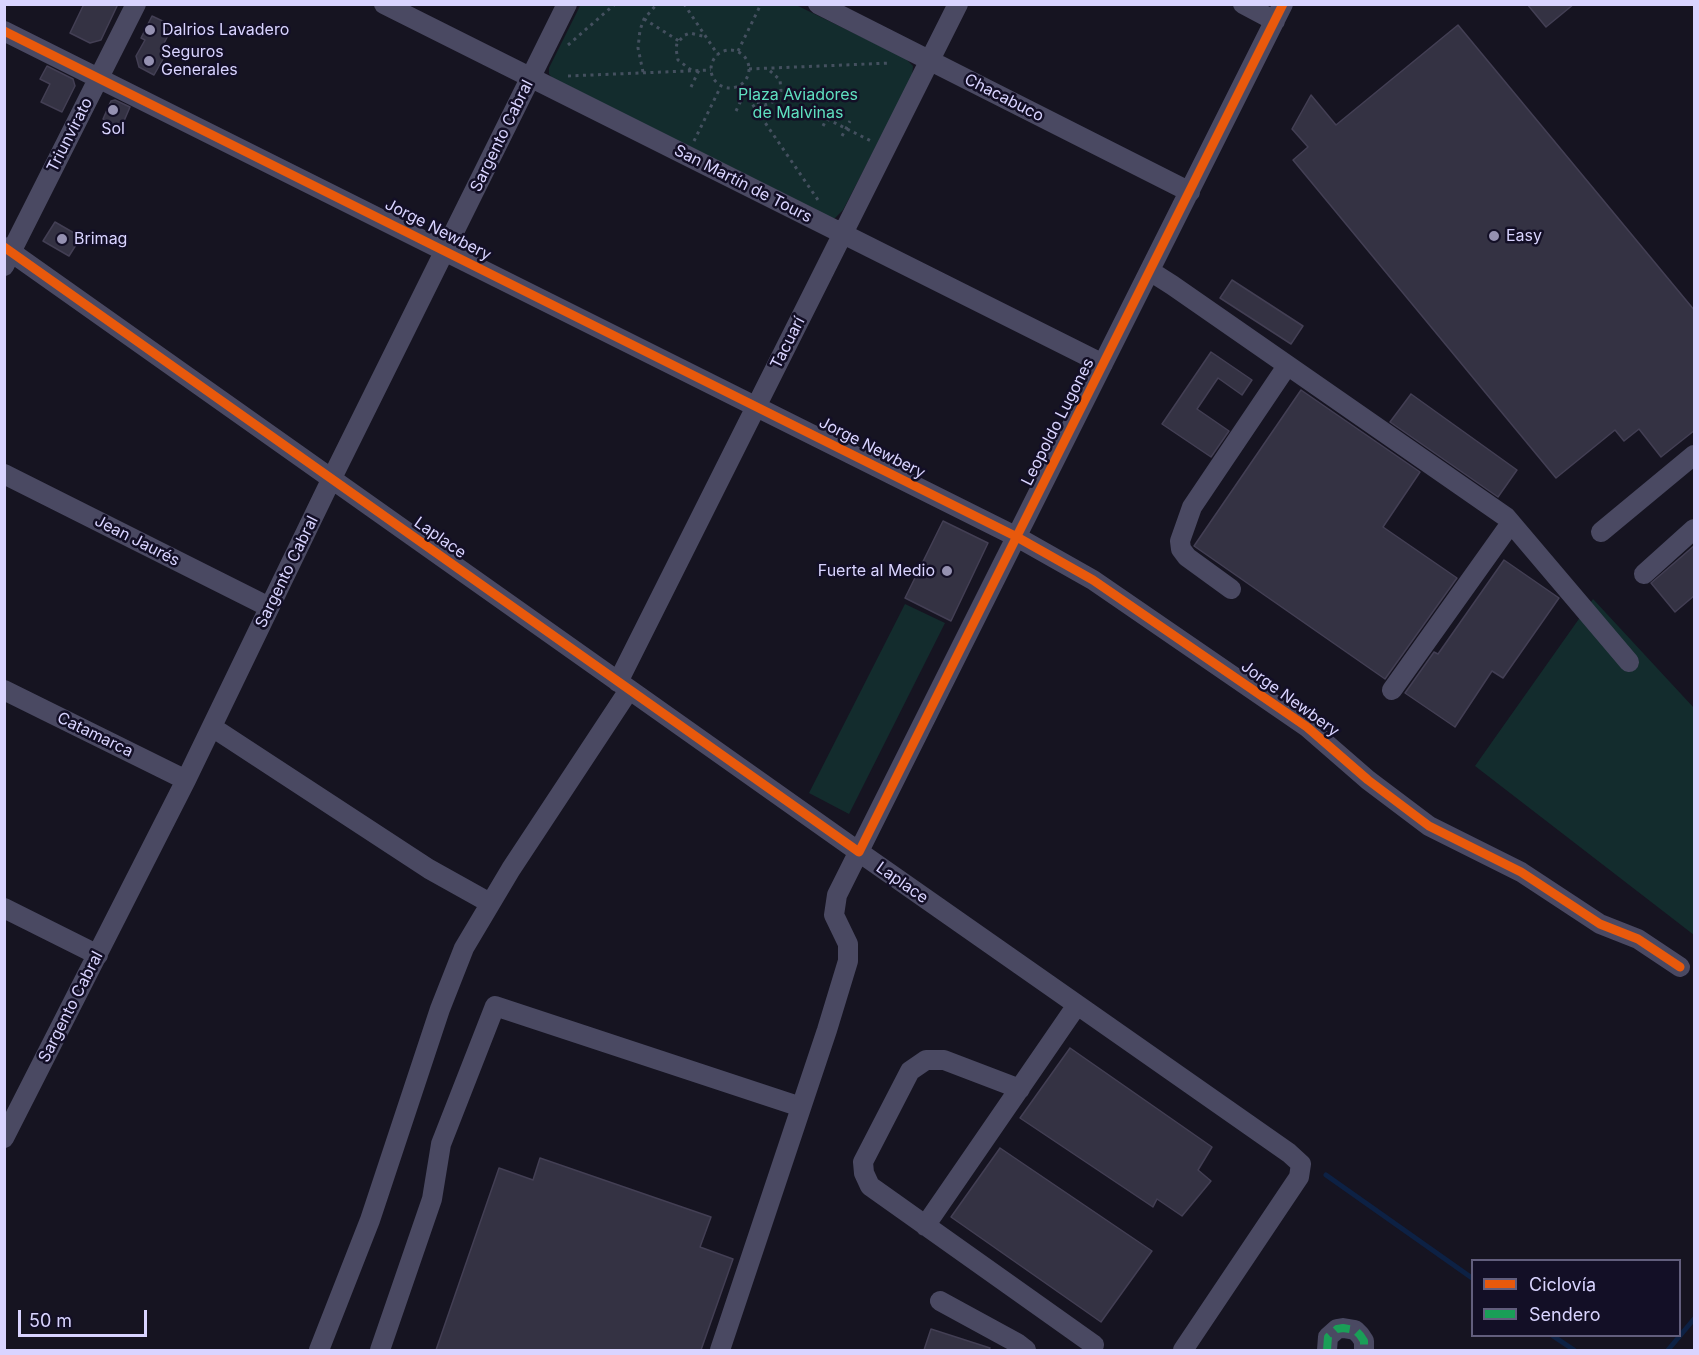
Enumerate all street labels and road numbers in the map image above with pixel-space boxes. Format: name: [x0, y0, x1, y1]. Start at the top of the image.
street label: Chacabuco: [961, 70, 1047, 126]
street label: Sargento Cabral: [467, 77, 537, 195]
street label: Triunvirato: [43, 95, 97, 175]
street label: San Martín de Tours: [671, 141, 815, 227]
street label: Jorge Newbery: [382, 195, 494, 265]
street label: Tacuarí: [767, 314, 809, 372]
street label: Leopoldo Lugones: [1018, 355, 1098, 489]
street label: Jorge Newbery: [816, 413, 928, 483]
street label: Jean Jaurés: [91, 511, 183, 571]
street label: Sargento Cabral: [252, 513, 322, 631]
street label: Laplace: [410, 513, 470, 563]
street label: Jorge Newbery: [1237, 657, 1343, 741]
street label: Catamarca: [54, 708, 136, 762]
street label: Laplace: [872, 858, 932, 908]
street label: Sargento Cabral: [35, 948, 107, 1066]

